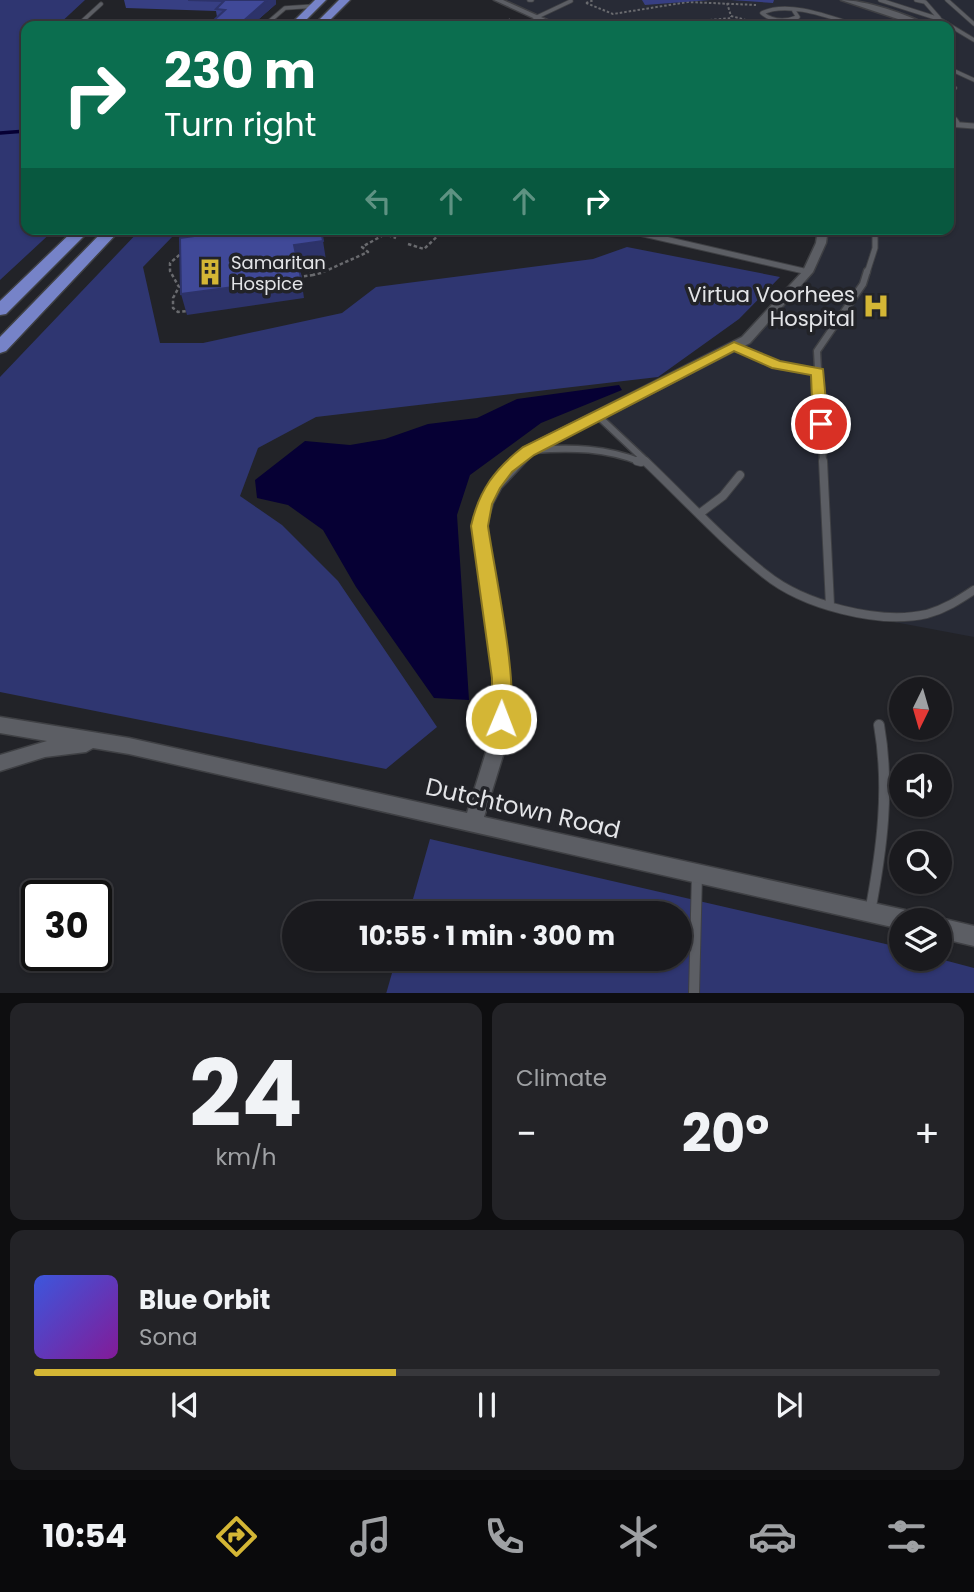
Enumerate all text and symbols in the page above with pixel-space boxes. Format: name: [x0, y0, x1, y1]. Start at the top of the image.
text: 230 m: [164, 37, 316, 105]
icon: right: [49, 49, 140, 140]
text: Turn right: [164, 102, 316, 147]
icon: left: [359, 182, 397, 220]
icon: ahead: [432, 182, 470, 220]
icon: ahead: [505, 182, 543, 220]
icon: right: [578, 182, 616, 220]
place label: Samaritan Hospice: [231, 250, 326, 296]
building icon: Samaritan Hospice: [195, 257, 225, 287]
place label: Virtua Voorhees Hospital: [688, 280, 855, 333]
hospital icon: Virtua Voorhees Hospital: [861, 291, 891, 321]
pin: [791, 394, 851, 454]
icon: arrive: [802, 405, 840, 443]
north arrow: [889, 677, 952, 740]
map controls: [889, 677, 952, 971]
position arrow: [464, 682, 538, 756]
button: sound: [889, 754, 952, 817]
street label: Dutchtown Road: [422, 770, 624, 846]
button: search: [889, 831, 952, 894]
speed limit sign: 30: [21, 880, 112, 971]
button: layers: [889, 908, 952, 971]
text: 10:55 · 1 min · 300 m: [359, 918, 615, 954]
text: 24: [189, 1030, 303, 1158]
text: Climate: [516, 1062, 607, 1094]
text: 20°: [682, 1097, 769, 1170]
text: −: [516, 1107, 537, 1160]
text: +: [914, 1107, 940, 1160]
text: km/h: [215, 1141, 277, 1173]
text: Blue Orbit: [139, 1282, 270, 1318]
text: Sona: [139, 1321, 198, 1353]
icon: previous: [166, 1386, 204, 1424]
icon: pause: [468, 1386, 506, 1424]
icon: next: [770, 1386, 808, 1424]
icon: directions: [212, 1512, 261, 1561]
icon: music: [346, 1512, 395, 1561]
icon: phone: [480, 1512, 529, 1561]
icon: climate: [614, 1512, 663, 1561]
icon: car: [748, 1512, 797, 1561]
icon: filters: [882, 1512, 931, 1561]
text: 10:54: [43, 1513, 127, 1558]

